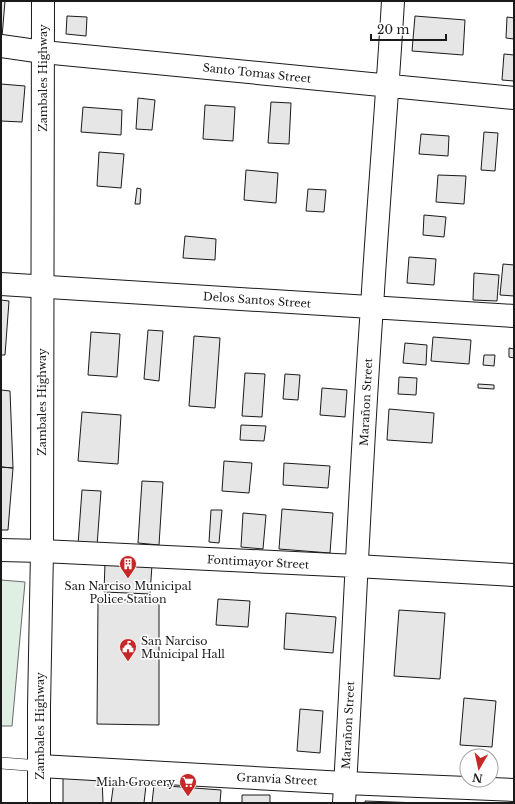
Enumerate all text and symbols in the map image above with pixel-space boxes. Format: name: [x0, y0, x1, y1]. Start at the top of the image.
scale bar: [371, 16, 446, 42]
text: 20 m: [377, 22, 409, 37]
street label: Zambales Highway: [36, 24, 50, 132]
street label: Santo Tomas Street: [202, 60, 313, 86]
street label: Delos Santos Street: [202, 289, 312, 311]
street label: Zambales Highway: [35, 348, 49, 456]
street label: Marañon Street: [357, 357, 375, 446]
street label: Fontimayor Street: [206, 552, 310, 572]
building icon: San Narciso Municipal Police Station: [118, 554, 138, 579]
place label: San Narciso Municipal Police Station: [65, 579, 192, 606]
place label: San Narciso Municipal Hall: [141, 634, 225, 661]
public building icon: San Narciso Municipal Hall: [118, 637, 138, 662]
street label: Zambales Highway: [33, 672, 47, 780]
street label: Marañon Street: [339, 680, 357, 769]
north arrow: [459, 748, 499, 788]
street label: Granvia Street: [236, 770, 319, 788]
text: N: [471, 770, 484, 786]
supermarket icon: Miah Grocery: [178, 772, 198, 797]
place label: Miah Grocery: [96, 775, 175, 789]

